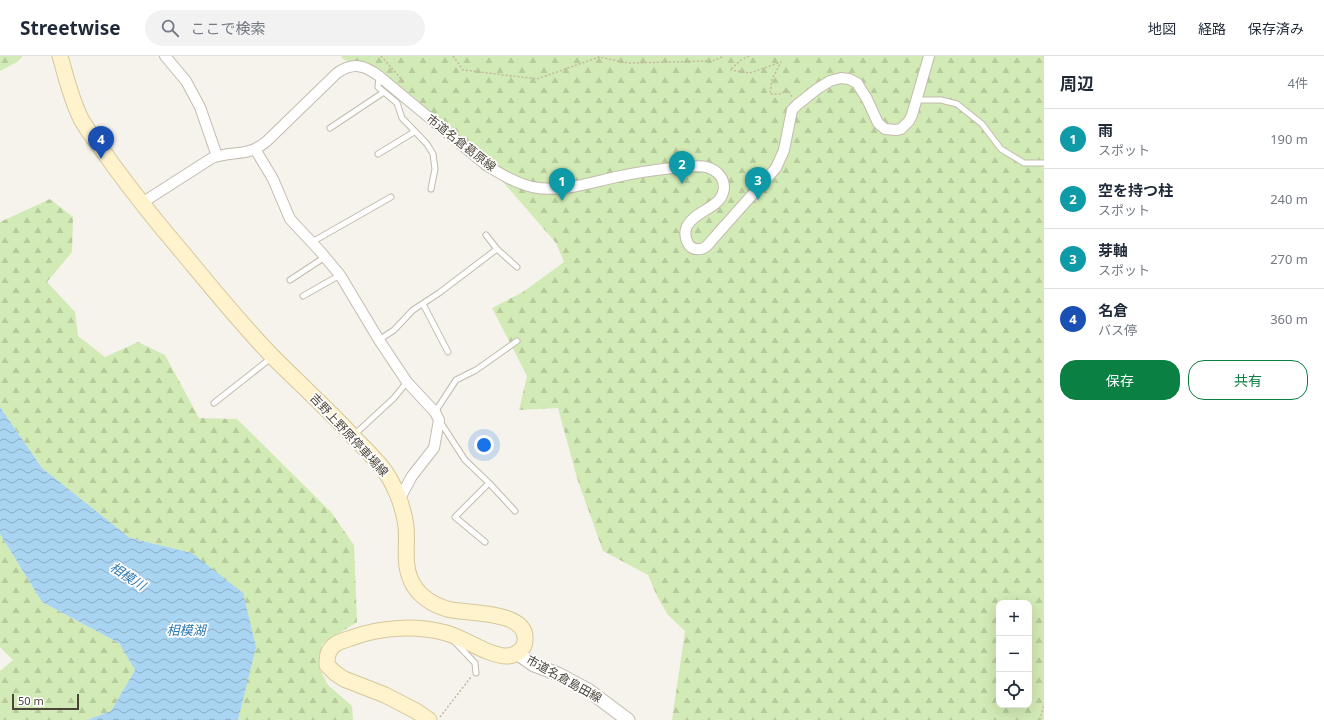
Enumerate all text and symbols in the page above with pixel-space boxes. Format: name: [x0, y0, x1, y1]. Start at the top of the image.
search box: [145, 10, 425, 46]
text: Streetwise: [20, 15, 121, 41]
icon: search: [159, 17, 181, 39]
text: ここで検索: [191, 18, 266, 38]
text: 地図: [1148, 19, 1176, 38]
text: 経路: [1198, 19, 1226, 38]
text: 保存済み: [1248, 19, 1304, 38]
text: 周辺: [1060, 72, 1094, 95]
text: 4件: [1288, 74, 1308, 92]
street label: 市道名倉葛原線: [423, 110, 500, 175]
text: 雨: [1098, 120, 1113, 140]
pin: 4: [88, 126, 114, 159]
text: 1: [1069, 130, 1077, 148]
text: 190 m: [1270, 130, 1308, 148]
text: スポット: [1098, 141, 1150, 159]
pin: 2: [669, 151, 695, 184]
pin: 3: [745, 167, 771, 200]
pin: 1: [549, 168, 575, 201]
text: 空を持つ柱: [1098, 180, 1173, 200]
text: 2: [1069, 190, 1077, 208]
text: 240 m: [1270, 190, 1308, 208]
text: スポット: [1098, 201, 1150, 219]
text: 芽軸: [1098, 240, 1128, 260]
text: 3: [1069, 250, 1077, 268]
text: 270 m: [1270, 250, 1308, 268]
text: スポット: [1098, 261, 1150, 279]
text: 名倉: [1098, 300, 1128, 320]
text: 4: [1069, 310, 1077, 328]
text: 360 m: [1270, 310, 1308, 328]
text: バス停: [1098, 321, 1137, 339]
button: 保存: [1060, 360, 1180, 400]
button: 共有: [1188, 360, 1308, 400]
street label: 吉野上野原停車場線: [306, 389, 392, 480]
your location: [474, 435, 494, 455]
water label: 相模川: [107, 558, 151, 595]
map controls: [996, 600, 1032, 708]
button: +: [996, 600, 1032, 636]
water label: 相模湖: [166, 621, 207, 639]
button: −: [996, 636, 1032, 672]
street label: 市道名倉島田線: [523, 651, 605, 706]
button: locate: [996, 672, 1032, 708]
scale bar: [12, 692, 79, 711]
text: 50 m: [18, 693, 44, 708]

